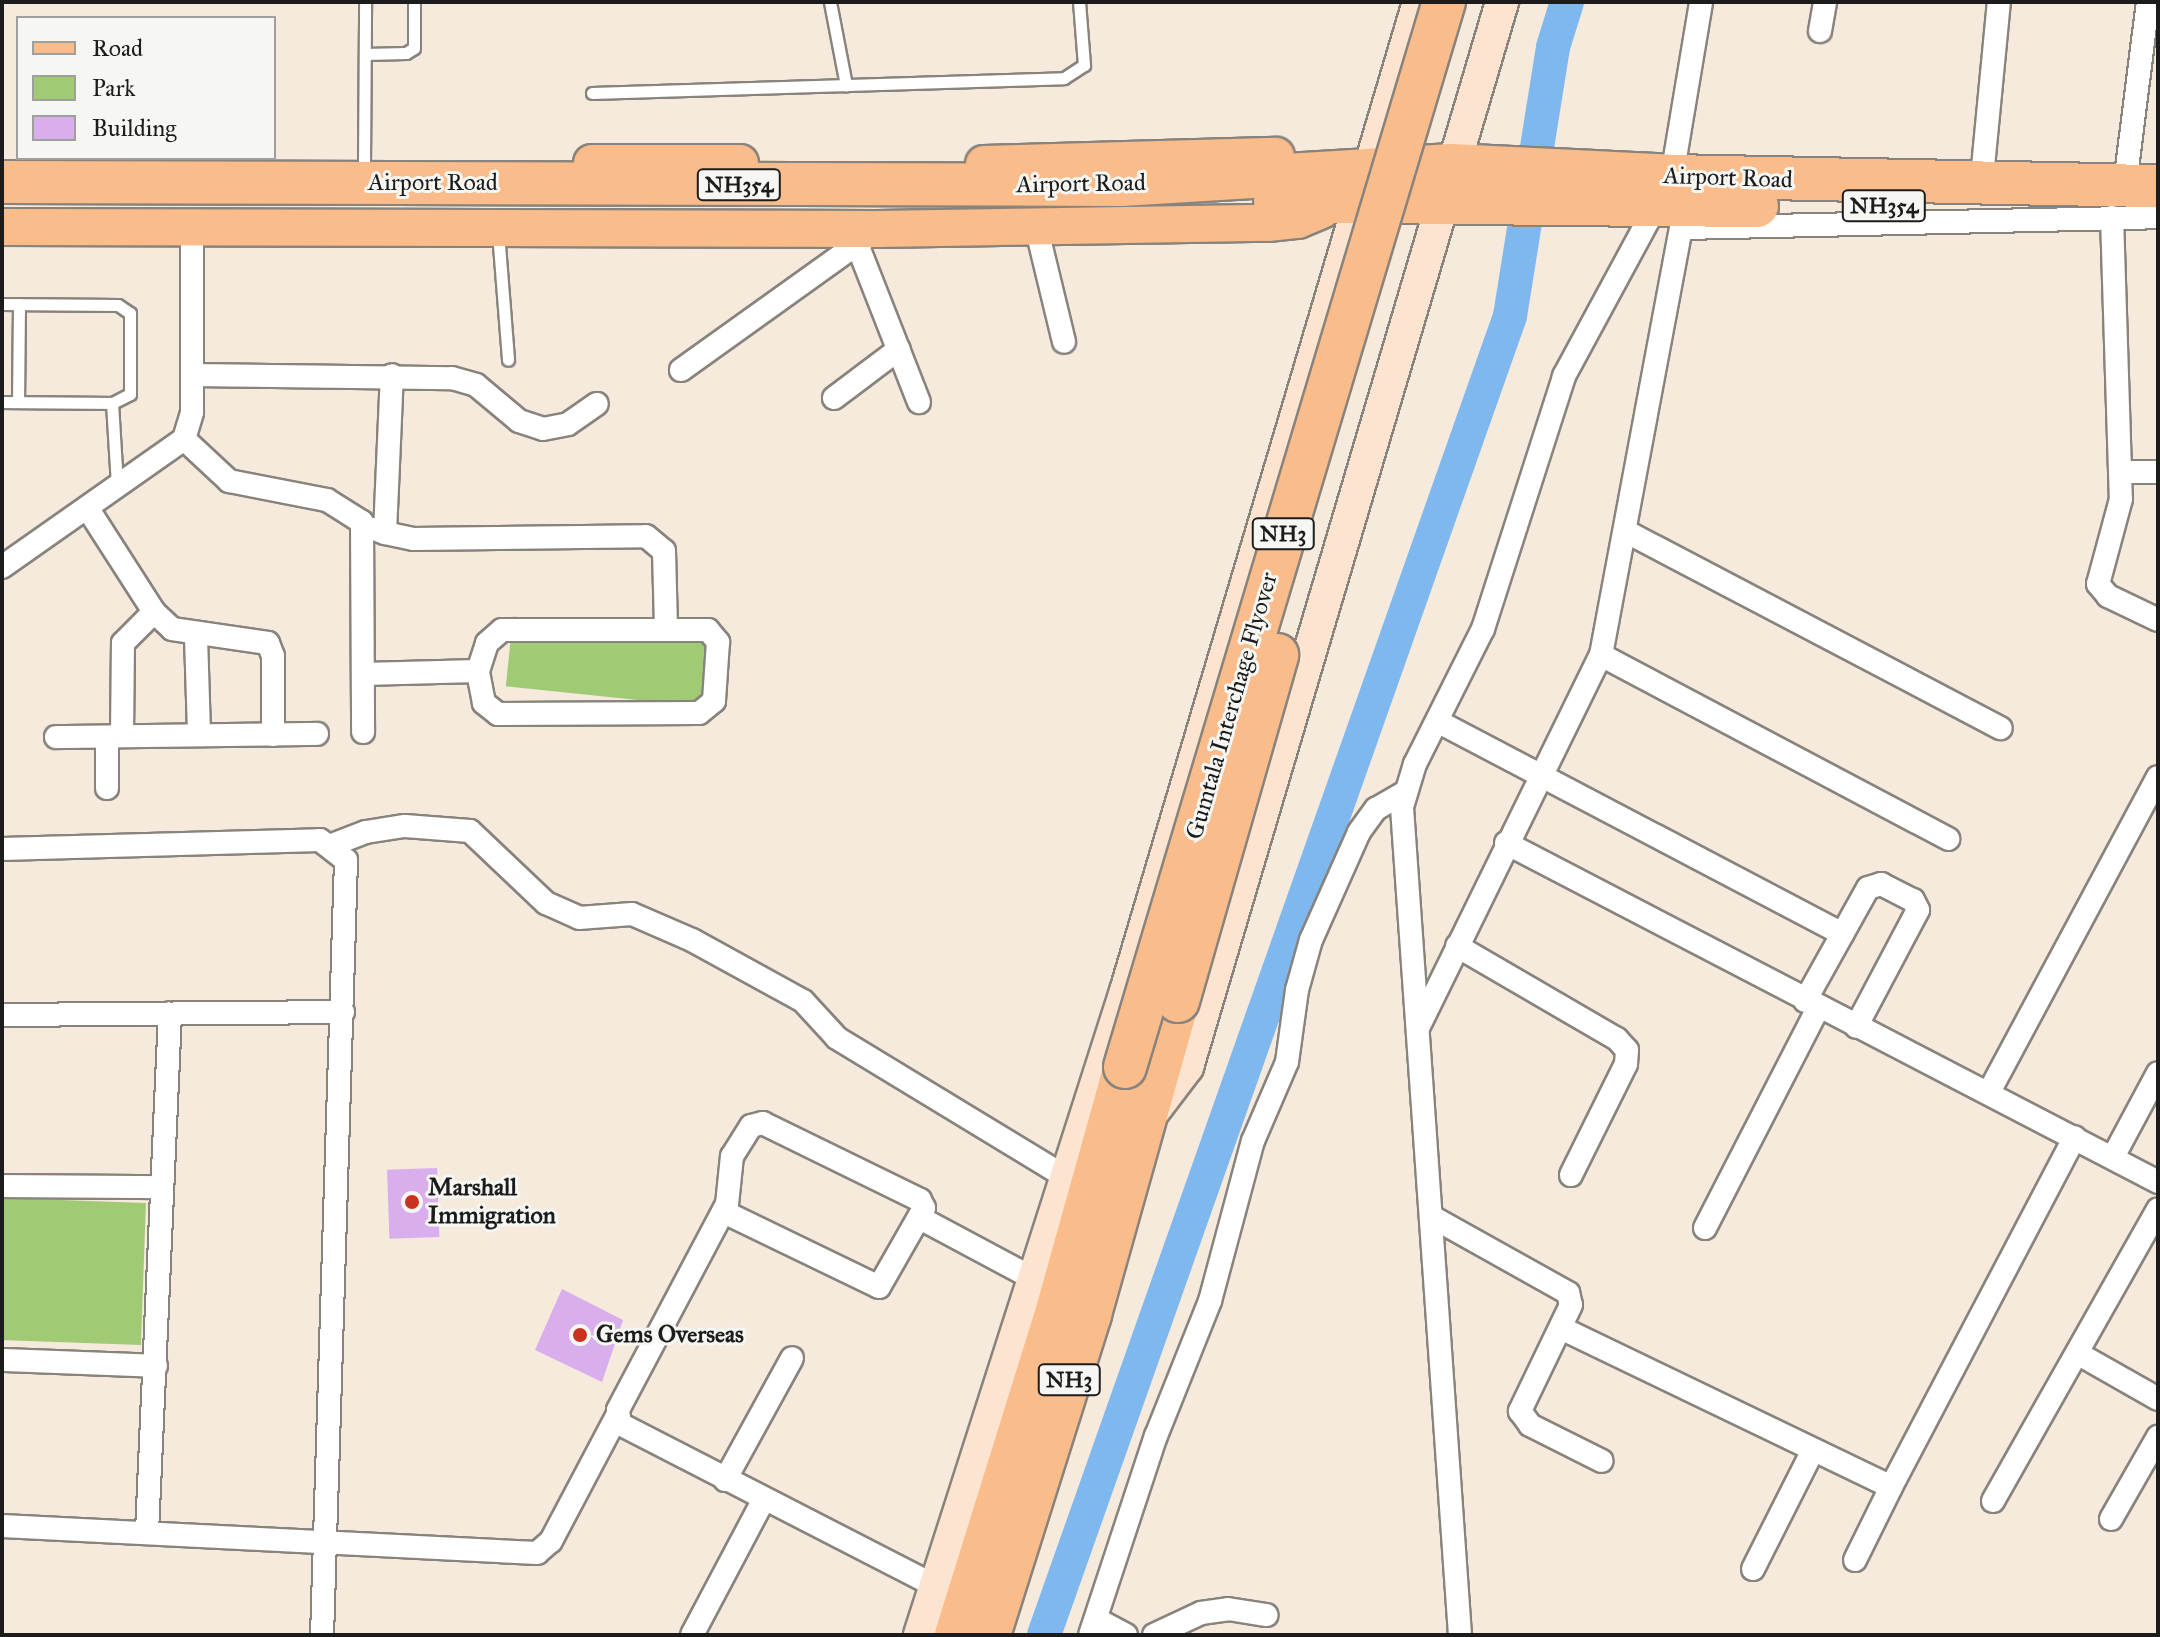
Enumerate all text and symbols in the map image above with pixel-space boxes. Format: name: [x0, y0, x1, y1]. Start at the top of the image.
legend: [16, 16, 276, 160]
text: Road: [92, 33, 143, 63]
text: Park: [92, 73, 135, 103]
text: Building: [92, 113, 177, 143]
street label: Airport Road: [1663, 161, 1793, 195]
road number: NH354: [695, 167, 783, 203]
street label: Airport Road: [1016, 168, 1146, 200]
street label: Airport Road: [368, 169, 498, 197]
road number: NH354: [1840, 188, 1928, 224]
road number: NH3: [1251, 516, 1315, 552]
street label: Gumtala Interchage Flyover: [1180, 569, 1284, 843]
place label: Marshall Immigration: [428, 1174, 556, 1230]
marker: Marshall Immigration: [403, 1193, 421, 1211]
place label: Gems Overseas: [596, 1321, 744, 1349]
marker: Gems Overseas: [571, 1326, 589, 1344]
road number: NH3: [1037, 1362, 1101, 1398]

